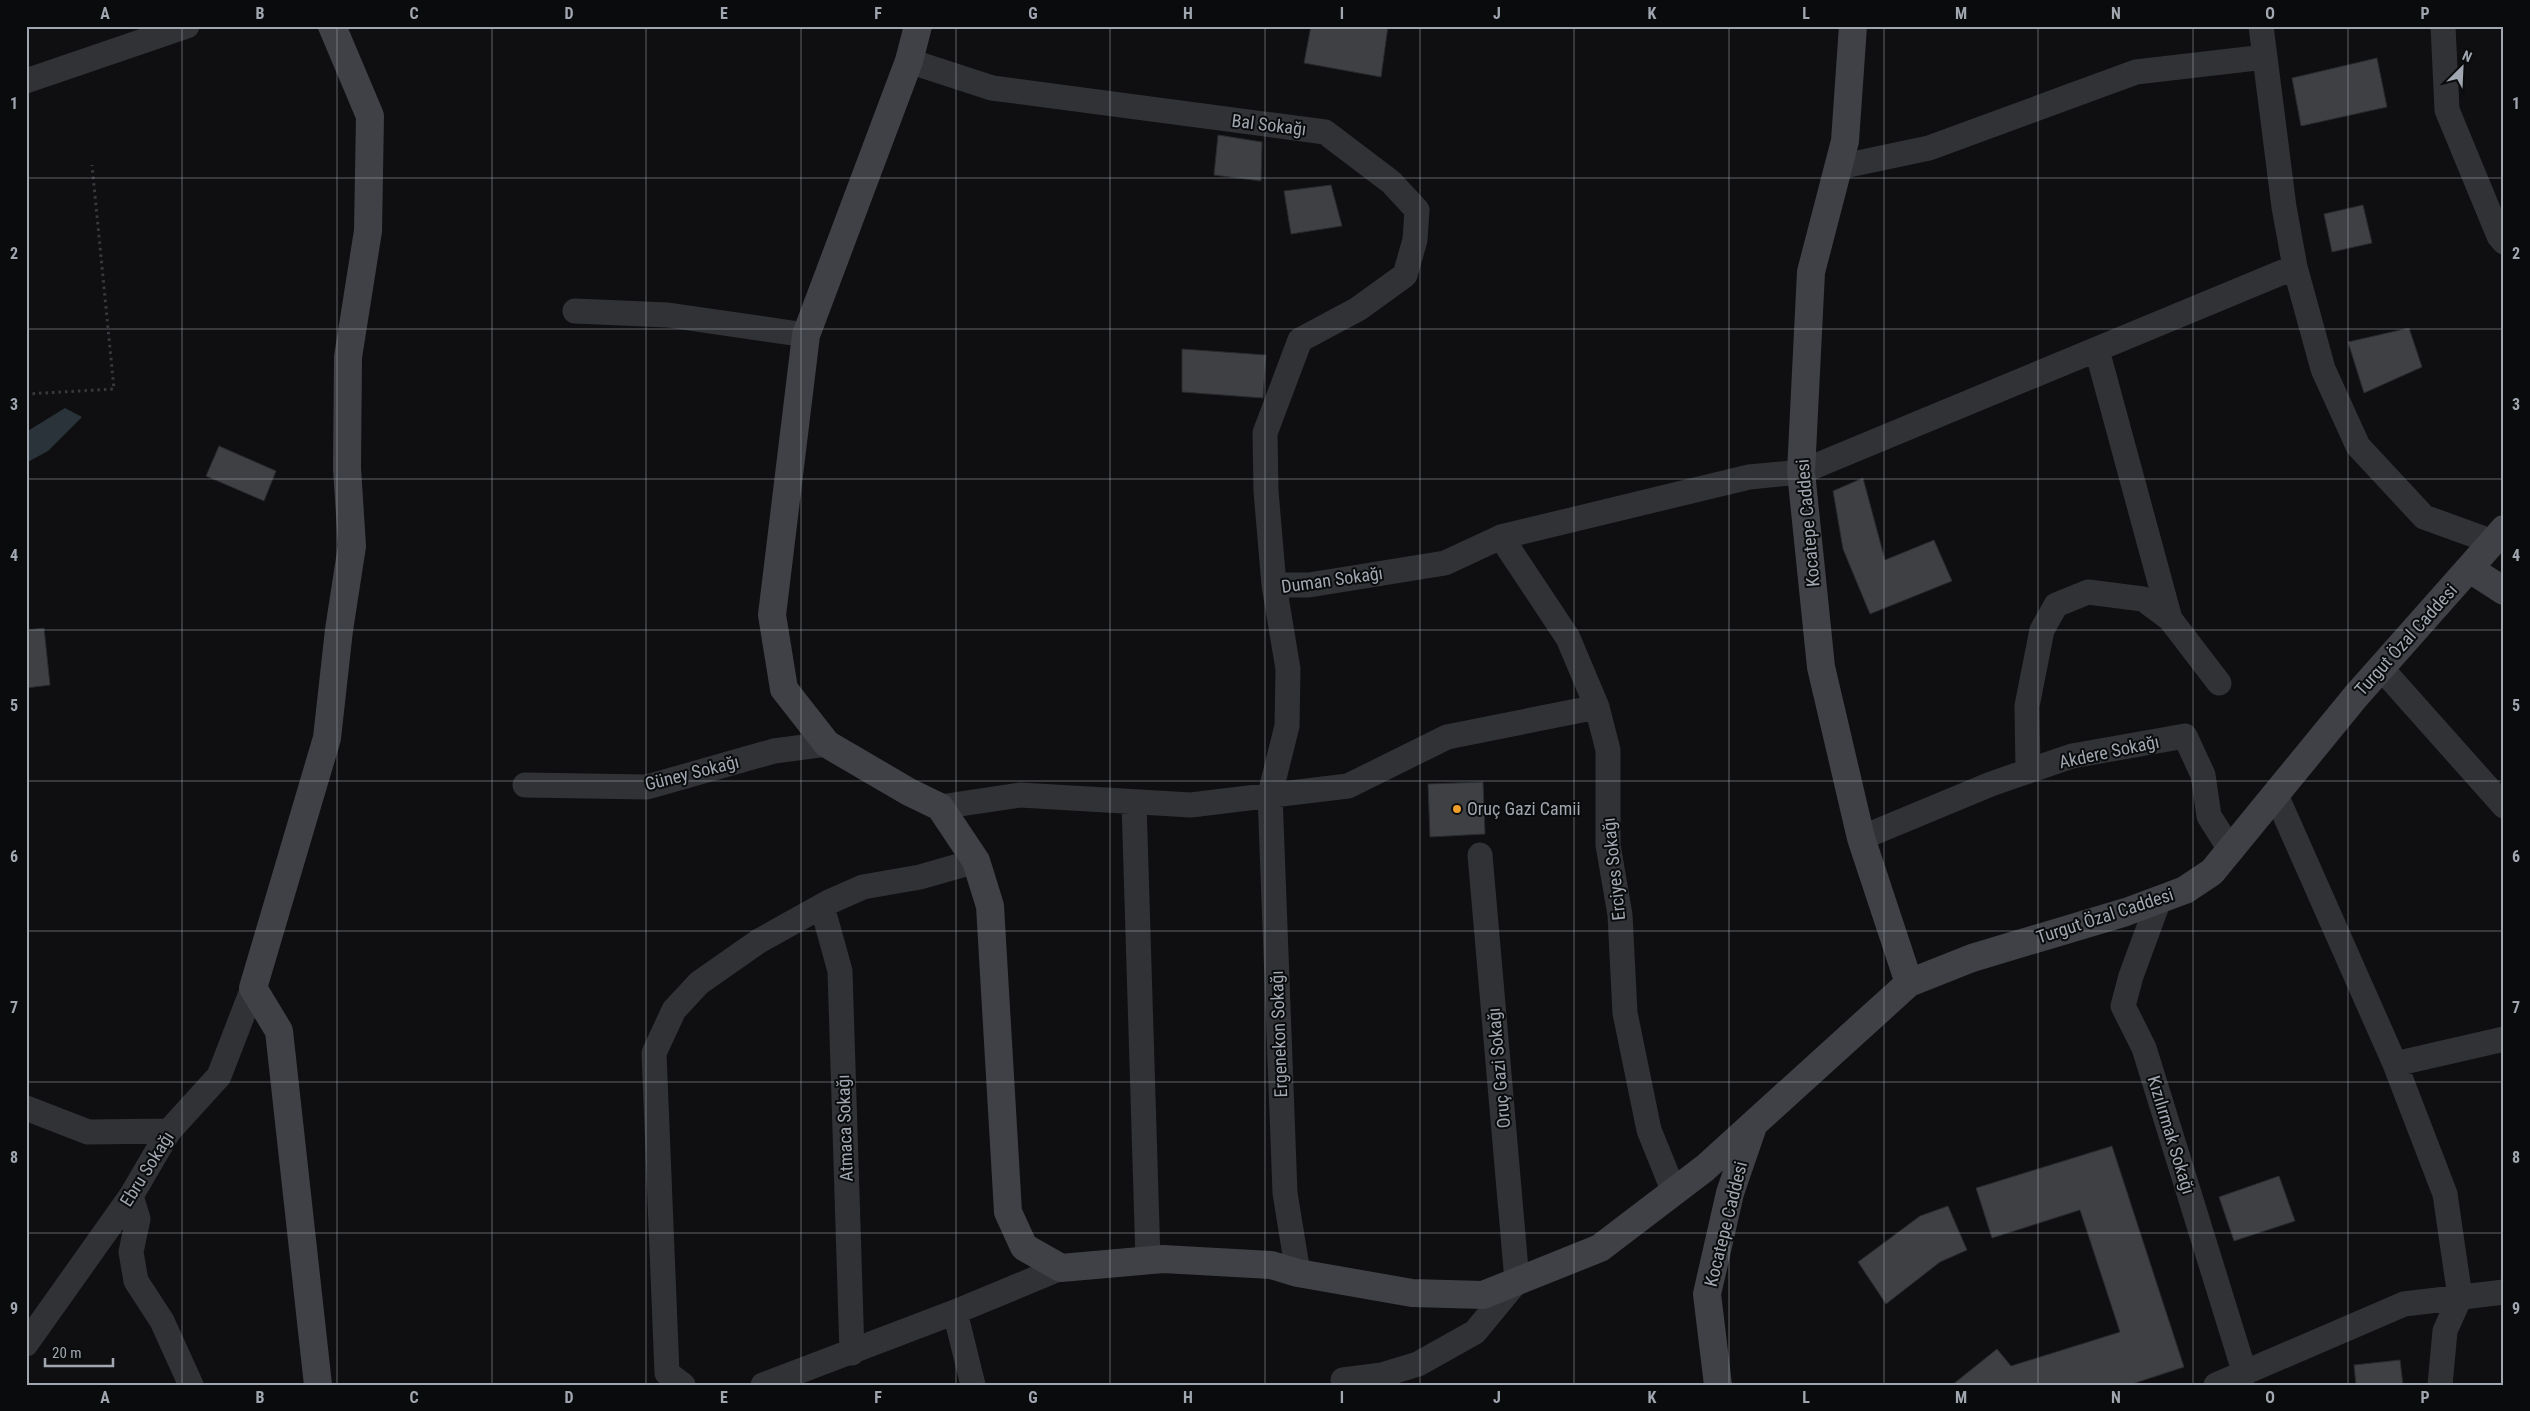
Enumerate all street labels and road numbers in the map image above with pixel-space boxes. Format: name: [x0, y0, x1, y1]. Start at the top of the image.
street label: Bal Sokağı: [1231, 110, 1308, 139]
street label: Kocatepe Caddesi: [1791, 458, 1824, 588]
street label: Duman Sokağı: [1280, 562, 1384, 597]
street label: Turgut Özal Caddesi: [2350, 580, 2461, 700]
street label: Akdere Sokağı: [2057, 731, 2161, 772]
street label: Güney Sokağı: [643, 751, 741, 794]
street label: Erciyes Sokağı: [1598, 817, 1629, 921]
street label: Turgut Özal Caddesi: [2034, 883, 2176, 948]
street label: Ergenekon Sokağı: [1266, 970, 1291, 1098]
street label: Oruç Gazi Sokağı: [1483, 1007, 1514, 1129]
street label: Kızılırmak Sokağı: [2144, 1073, 2199, 1197]
street label: Atmaca Sokağı: [832, 1074, 857, 1182]
street label: Ebru Sokağı: [115, 1127, 178, 1210]
street label: Kocatepe Caddesi: [1700, 1159, 1751, 1289]

